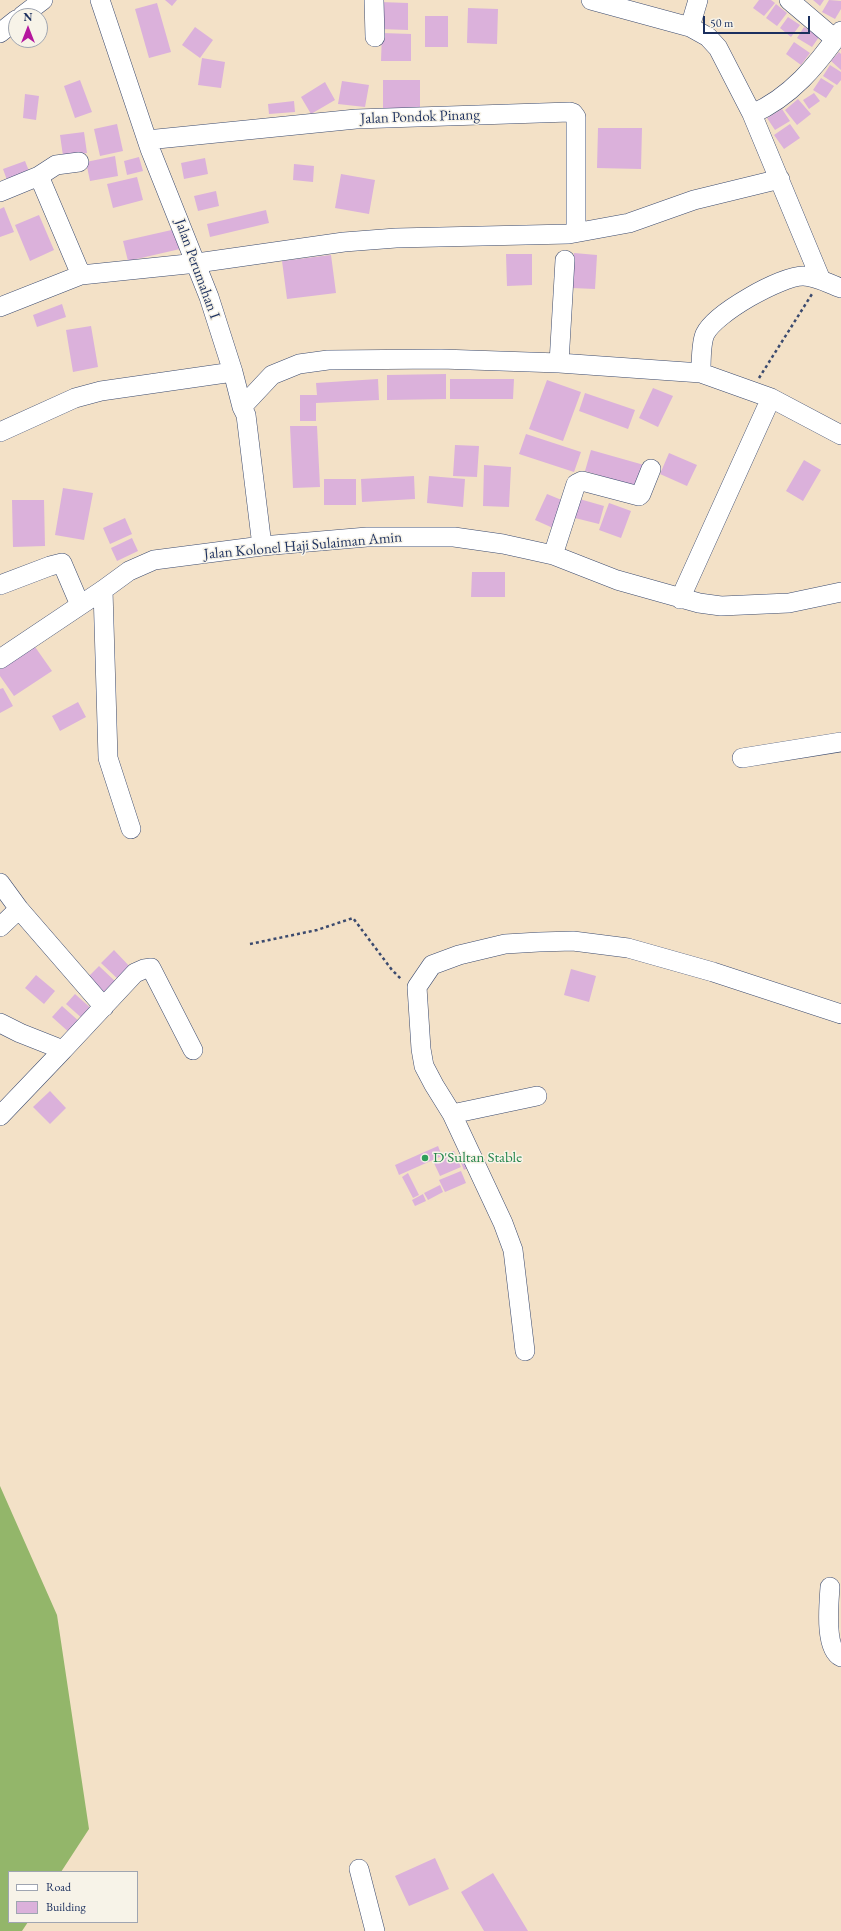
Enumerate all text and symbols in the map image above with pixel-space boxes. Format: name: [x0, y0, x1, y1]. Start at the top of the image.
north arrow: [8, 8, 48, 48]
scale bar: [705, 8, 812, 34]
text: N: [24, 10, 32, 24]
text: 50 m: [710, 15, 733, 31]
street label: Jalan Pondok Pinang: [360, 106, 480, 128]
street label: Jalan Perumahan I: [171, 216, 223, 322]
street label: Jalan Kolonel Haji Sulaiman Amin: [203, 528, 403, 564]
place label: D'Sultan Stable: [433, 1149, 522, 1167]
marker: D'Sultan Stable: [420, 1153, 430, 1163]
legend: [8, 1871, 138, 1923]
text: Road: [46, 1879, 71, 1895]
text: Building: [46, 1899, 86, 1915]

